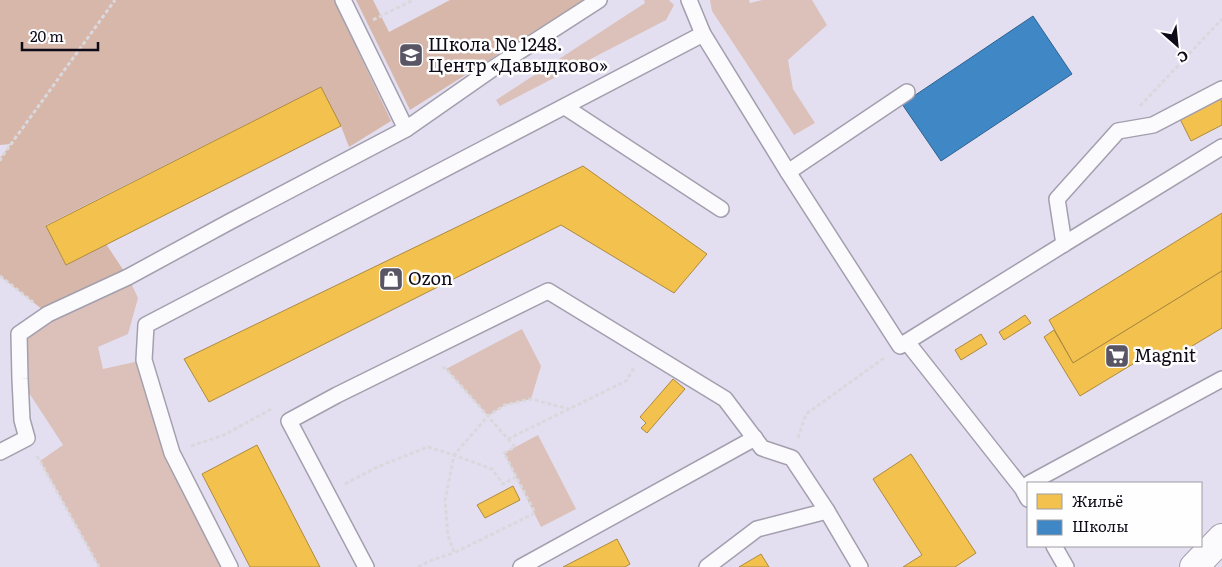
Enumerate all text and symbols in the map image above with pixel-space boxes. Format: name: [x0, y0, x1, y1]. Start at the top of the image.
scale bar: [22, 20, 99, 52]
north arrow: [1152, 20, 1202, 70]
text: 20 m: [30, 24, 64, 47]
place label: Школа № 1248. Центр «Давыдково»: [428, 30, 608, 78]
school or university icon: Школа № 1248. Центр «Давыдково»: [398, 42, 424, 68]
text: С: [1174, 46, 1192, 69]
place label: Ozon: [408, 264, 453, 291]
shop icon: Ozon: [378, 266, 404, 292]
place label: Magnit: [1134, 341, 1197, 368]
supermarket icon: Magnit: [1104, 343, 1130, 369]
legend: [1027, 482, 1202, 547]
text: Жильё: [1072, 489, 1123, 512]
text: Школы: [1072, 514, 1128, 537]

